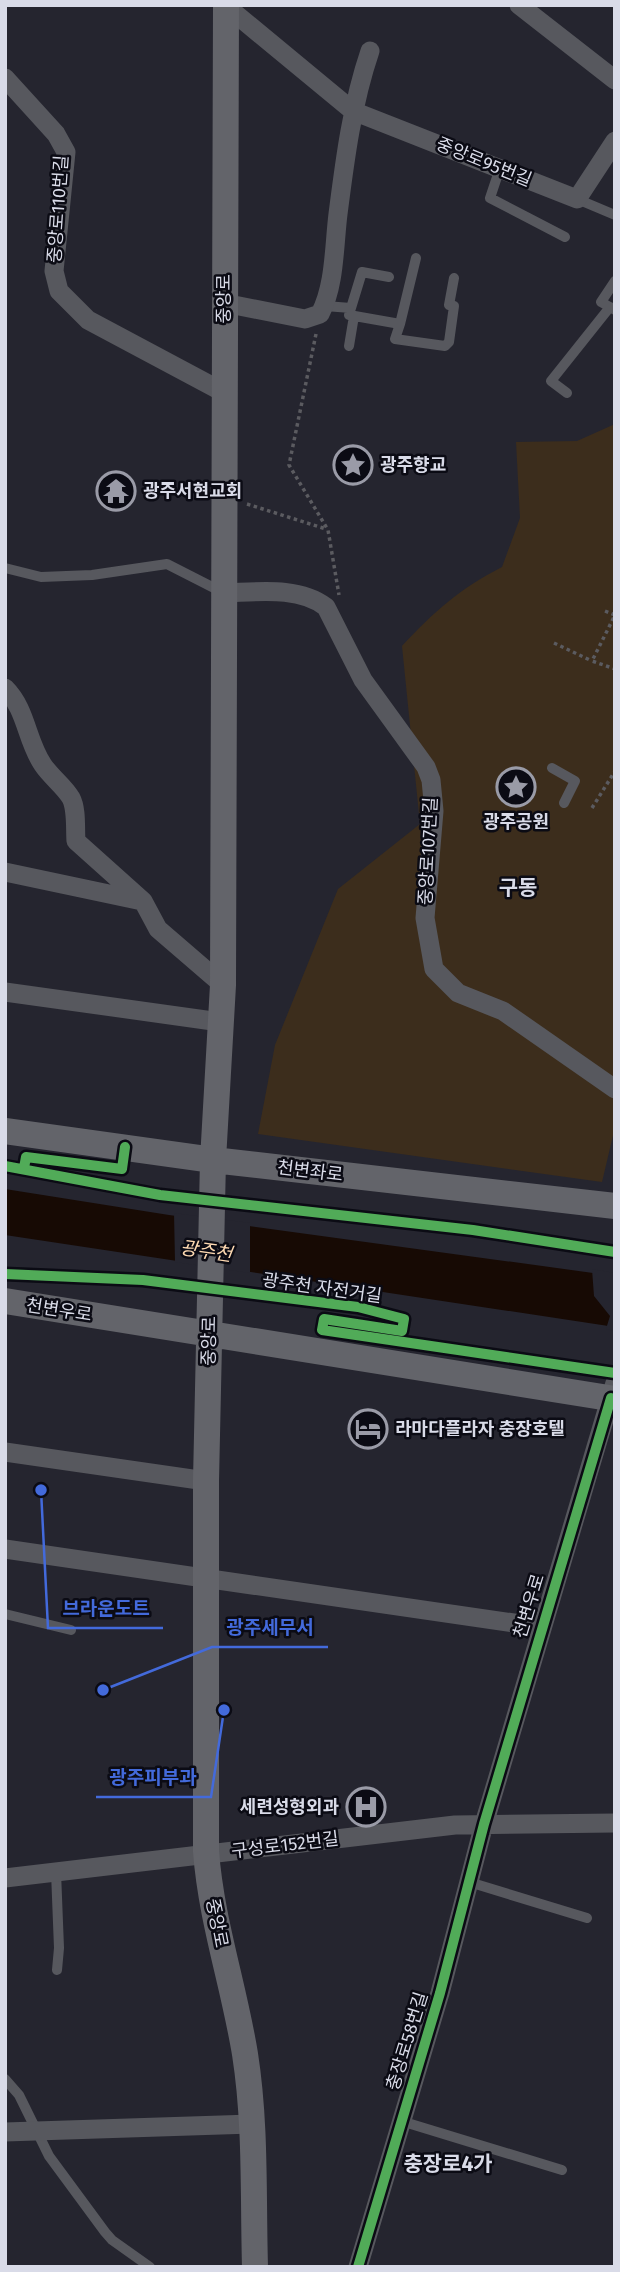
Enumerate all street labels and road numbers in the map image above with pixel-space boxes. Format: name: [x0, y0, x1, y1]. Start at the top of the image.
street label: 중앙로95번길: [433, 133, 535, 191]
street label: 중앙로110번길: [43, 154, 73, 264]
street label: 중앙로: [213, 274, 235, 324]
street label: 중앙로107번길: [414, 796, 442, 906]
street label: 천변좌로: [276, 1156, 344, 1186]
street label: 광주천 자전거길: [261, 1269, 383, 1307]
street label: 천변우로: [25, 1294, 93, 1326]
street label: 중앙로: [198, 1316, 220, 1366]
street label: 천변우로: [509, 1571, 549, 1641]
street label: 구성로152번길: [230, 1827, 340, 1863]
street label: 중앙로: [201, 1897, 233, 1949]
street label: 충장로58번길: [382, 1989, 432, 2093]

